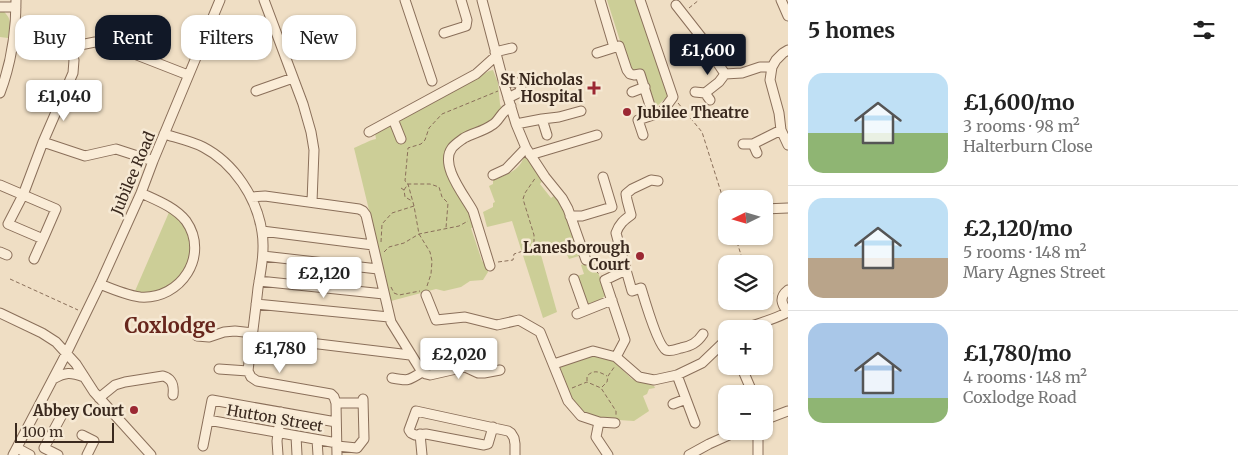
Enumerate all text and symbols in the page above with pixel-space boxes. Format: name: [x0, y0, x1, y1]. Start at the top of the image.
chip: Buy: [15, 15, 85, 60]
chip: Rent: [95, 15, 171, 60]
chip: Filters: [181, 15, 272, 60]
chip: New: [282, 15, 356, 60]
icon: filters: [1190, 16, 1218, 44]
text: 5 homes: [808, 17, 895, 44]
pin: £1,600: [667, 34, 749, 76]
text: £1,600: [681, 40, 735, 60]
place label: St Nicholas Hospital: [500, 70, 583, 106]
pin: £1,040: [23, 80, 105, 122]
marker: St Nicholas Hospital: [587, 81, 601, 95]
text: £1,040: [37, 86, 91, 106]
text: £1,600/mo: [963, 89, 1074, 116]
icon: home: [848, 93, 908, 153]
place label: Jubilee Theatre: [636, 103, 749, 122]
marker: Jubilee Theatre: [621, 106, 633, 118]
text: 3 rooms · 98 m²: [963, 116, 1080, 136]
street label: Jubilee Road: [107, 129, 159, 218]
text: Halterburn Close: [963, 136, 1093, 156]
north arrow: [718, 190, 772, 245]
map controls: [718, 190, 773, 440]
text: £2,120/mo: [963, 215, 1072, 242]
icon: home: [848, 218, 908, 278]
place label: Lanesborough Court: [523, 238, 630, 274]
text: 5 rooms · 148 m²: [963, 242, 1087, 262]
marker: Lanesborough Court: [634, 250, 646, 262]
button: layers: [718, 255, 773, 310]
pin: £2,120: [283, 256, 365, 299]
text: Mary Agnes Street: [963, 262, 1106, 282]
text: £2,120: [298, 263, 350, 283]
district label: Coxlodge: [124, 313, 216, 338]
button: +: [718, 320, 773, 375]
pin: £1,780: [239, 332, 321, 374]
text: £1,780: [254, 338, 306, 358]
pin: £2,020: [418, 338, 500, 380]
text: £1,780/mo: [963, 340, 1071, 367]
icon: home: [848, 343, 908, 403]
text: £2,020: [431, 344, 487, 364]
text: 4 rooms · 148 m²: [963, 367, 1087, 387]
button: −: [718, 385, 773, 440]
text: Coxlodge Road: [963, 387, 1077, 407]
street label: Hutton Street: [225, 400, 325, 436]
place label: Abbey Court: [32, 401, 124, 420]
marker: Abbey Court: [128, 404, 140, 416]
scale bar: [15, 420, 114, 443]
text: 100 m: [22, 423, 63, 441]

